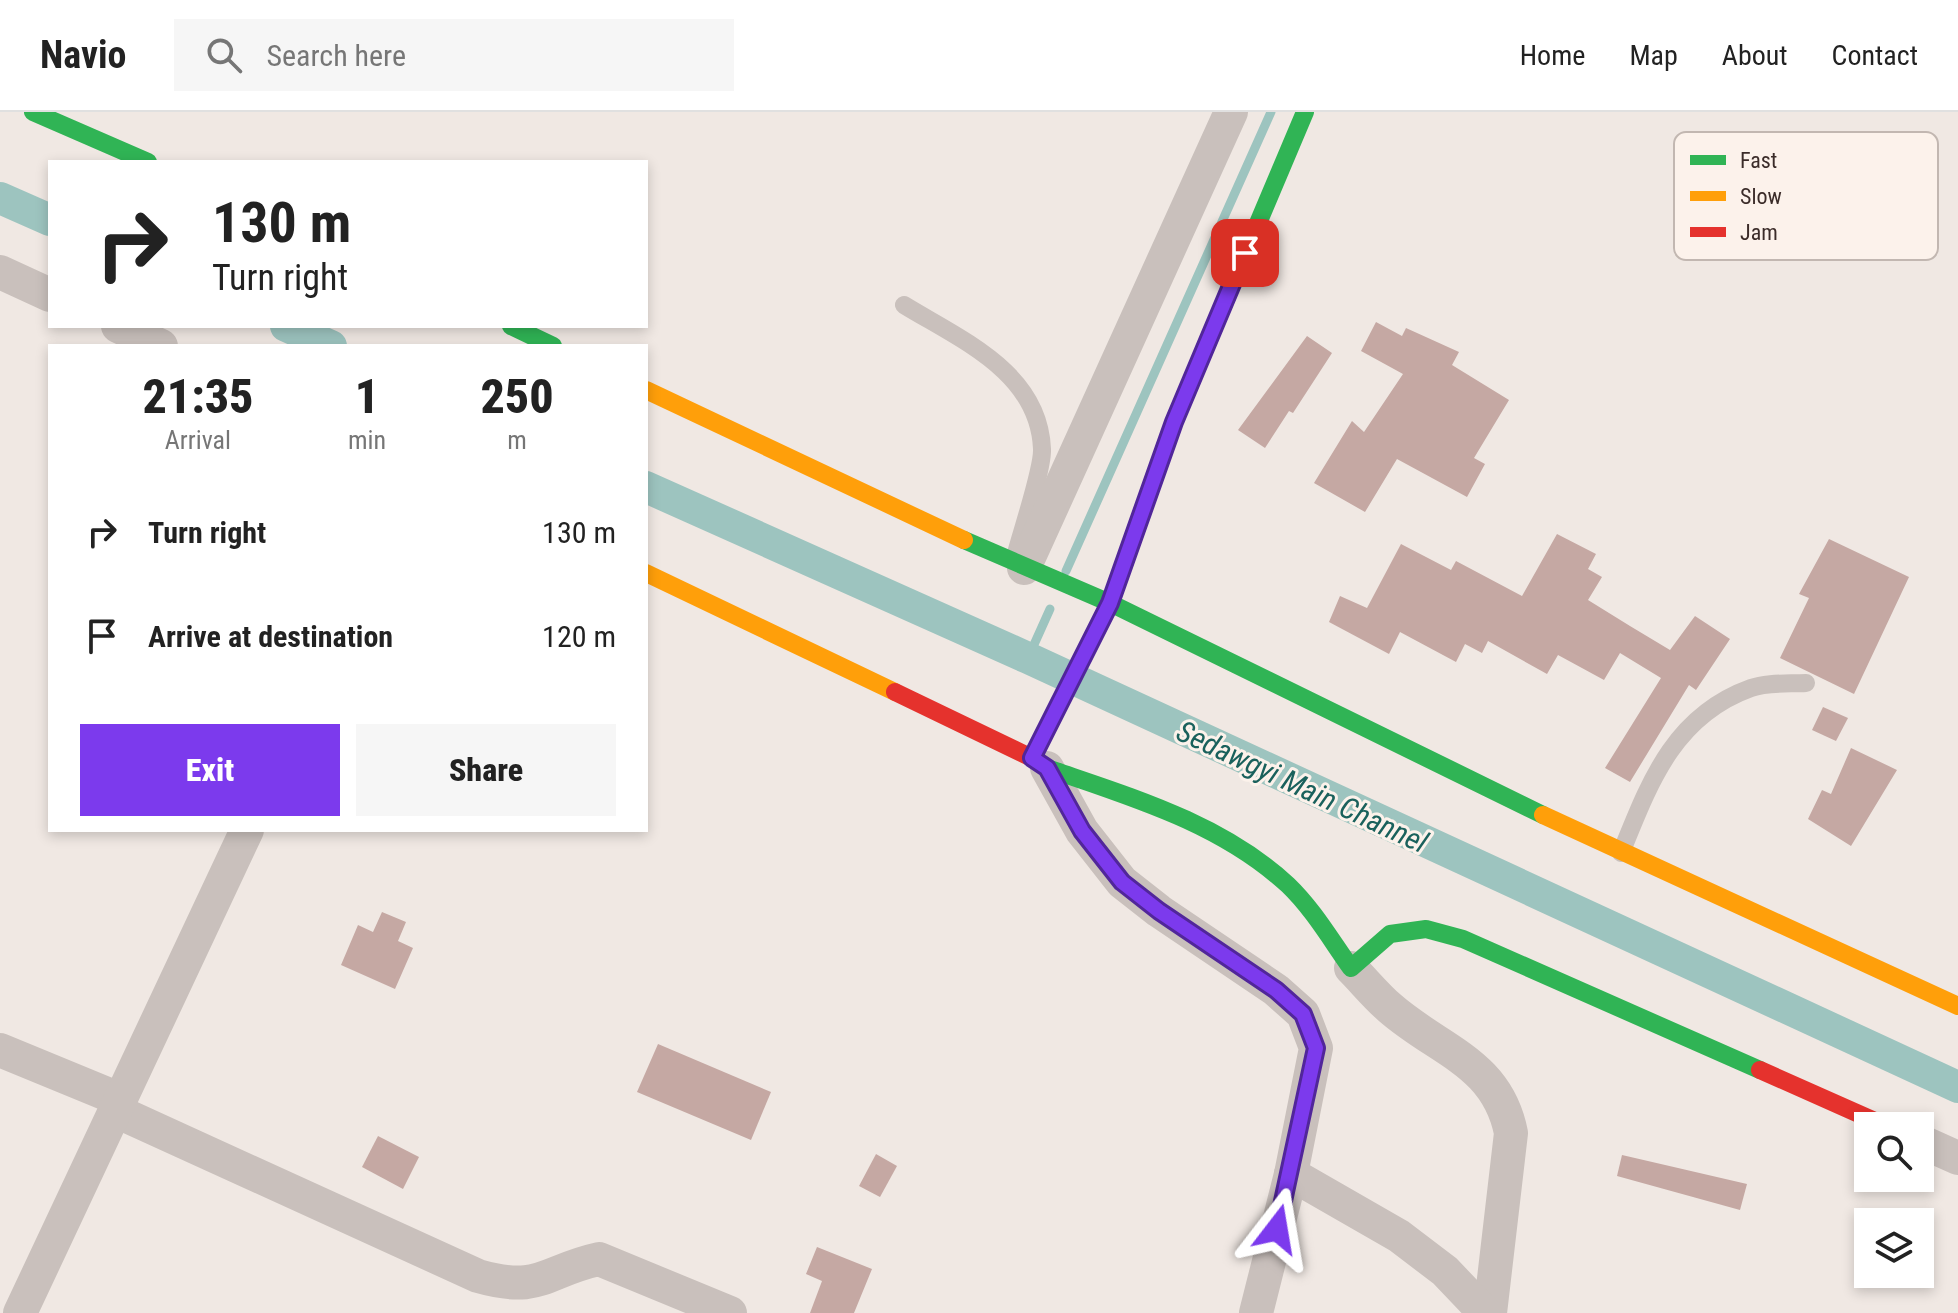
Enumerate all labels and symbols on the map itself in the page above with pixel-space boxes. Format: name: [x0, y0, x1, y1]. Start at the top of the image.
legend: [1674, 132, 1938, 260]
text: Fast: [1740, 148, 1777, 173]
text: Slow: [1740, 184, 1782, 209]
pin: [1211, 219, 1279, 287]
text: Jam: [1740, 220, 1778, 245]
water label: Sedawgyi Main Channel: [1171, 713, 1433, 860]
position arrow: [1235, 1187, 1319, 1271]

